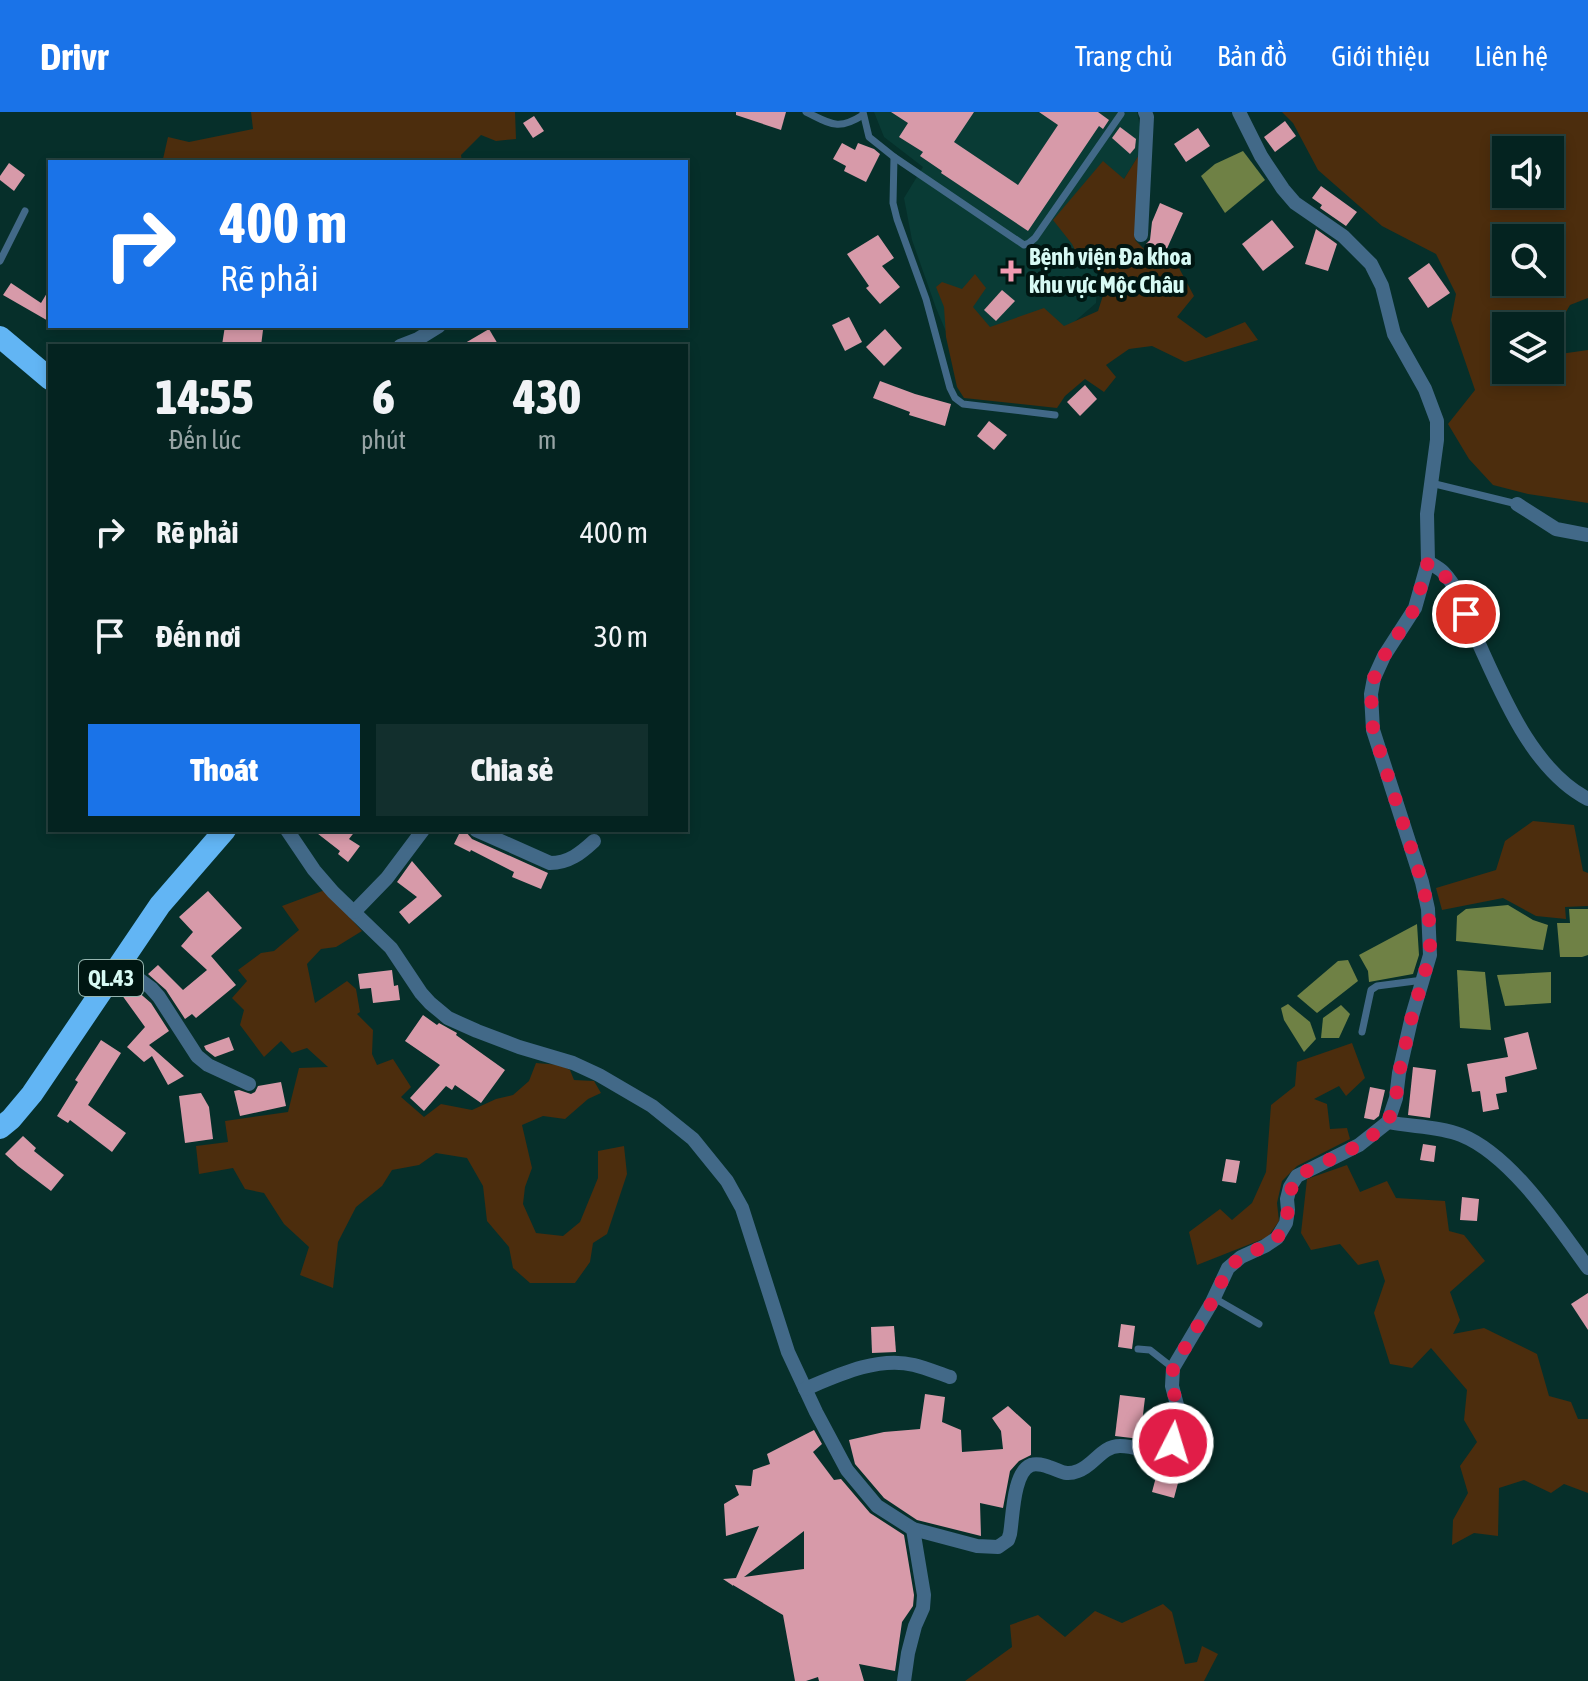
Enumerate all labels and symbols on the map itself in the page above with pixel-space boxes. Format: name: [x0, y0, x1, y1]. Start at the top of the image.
place label: Bệnh viện Đa khoa khu vực Mộc Châu: [1029, 243, 1192, 298]
marker: Bệnh viện Đa khoa khu vực Mộc Châu: [1000, 260, 1022, 282]
pin: [1432, 580, 1500, 648]
road number: QL.43: [79, 960, 143, 996]
position arrow: [1131, 1401, 1215, 1485]

